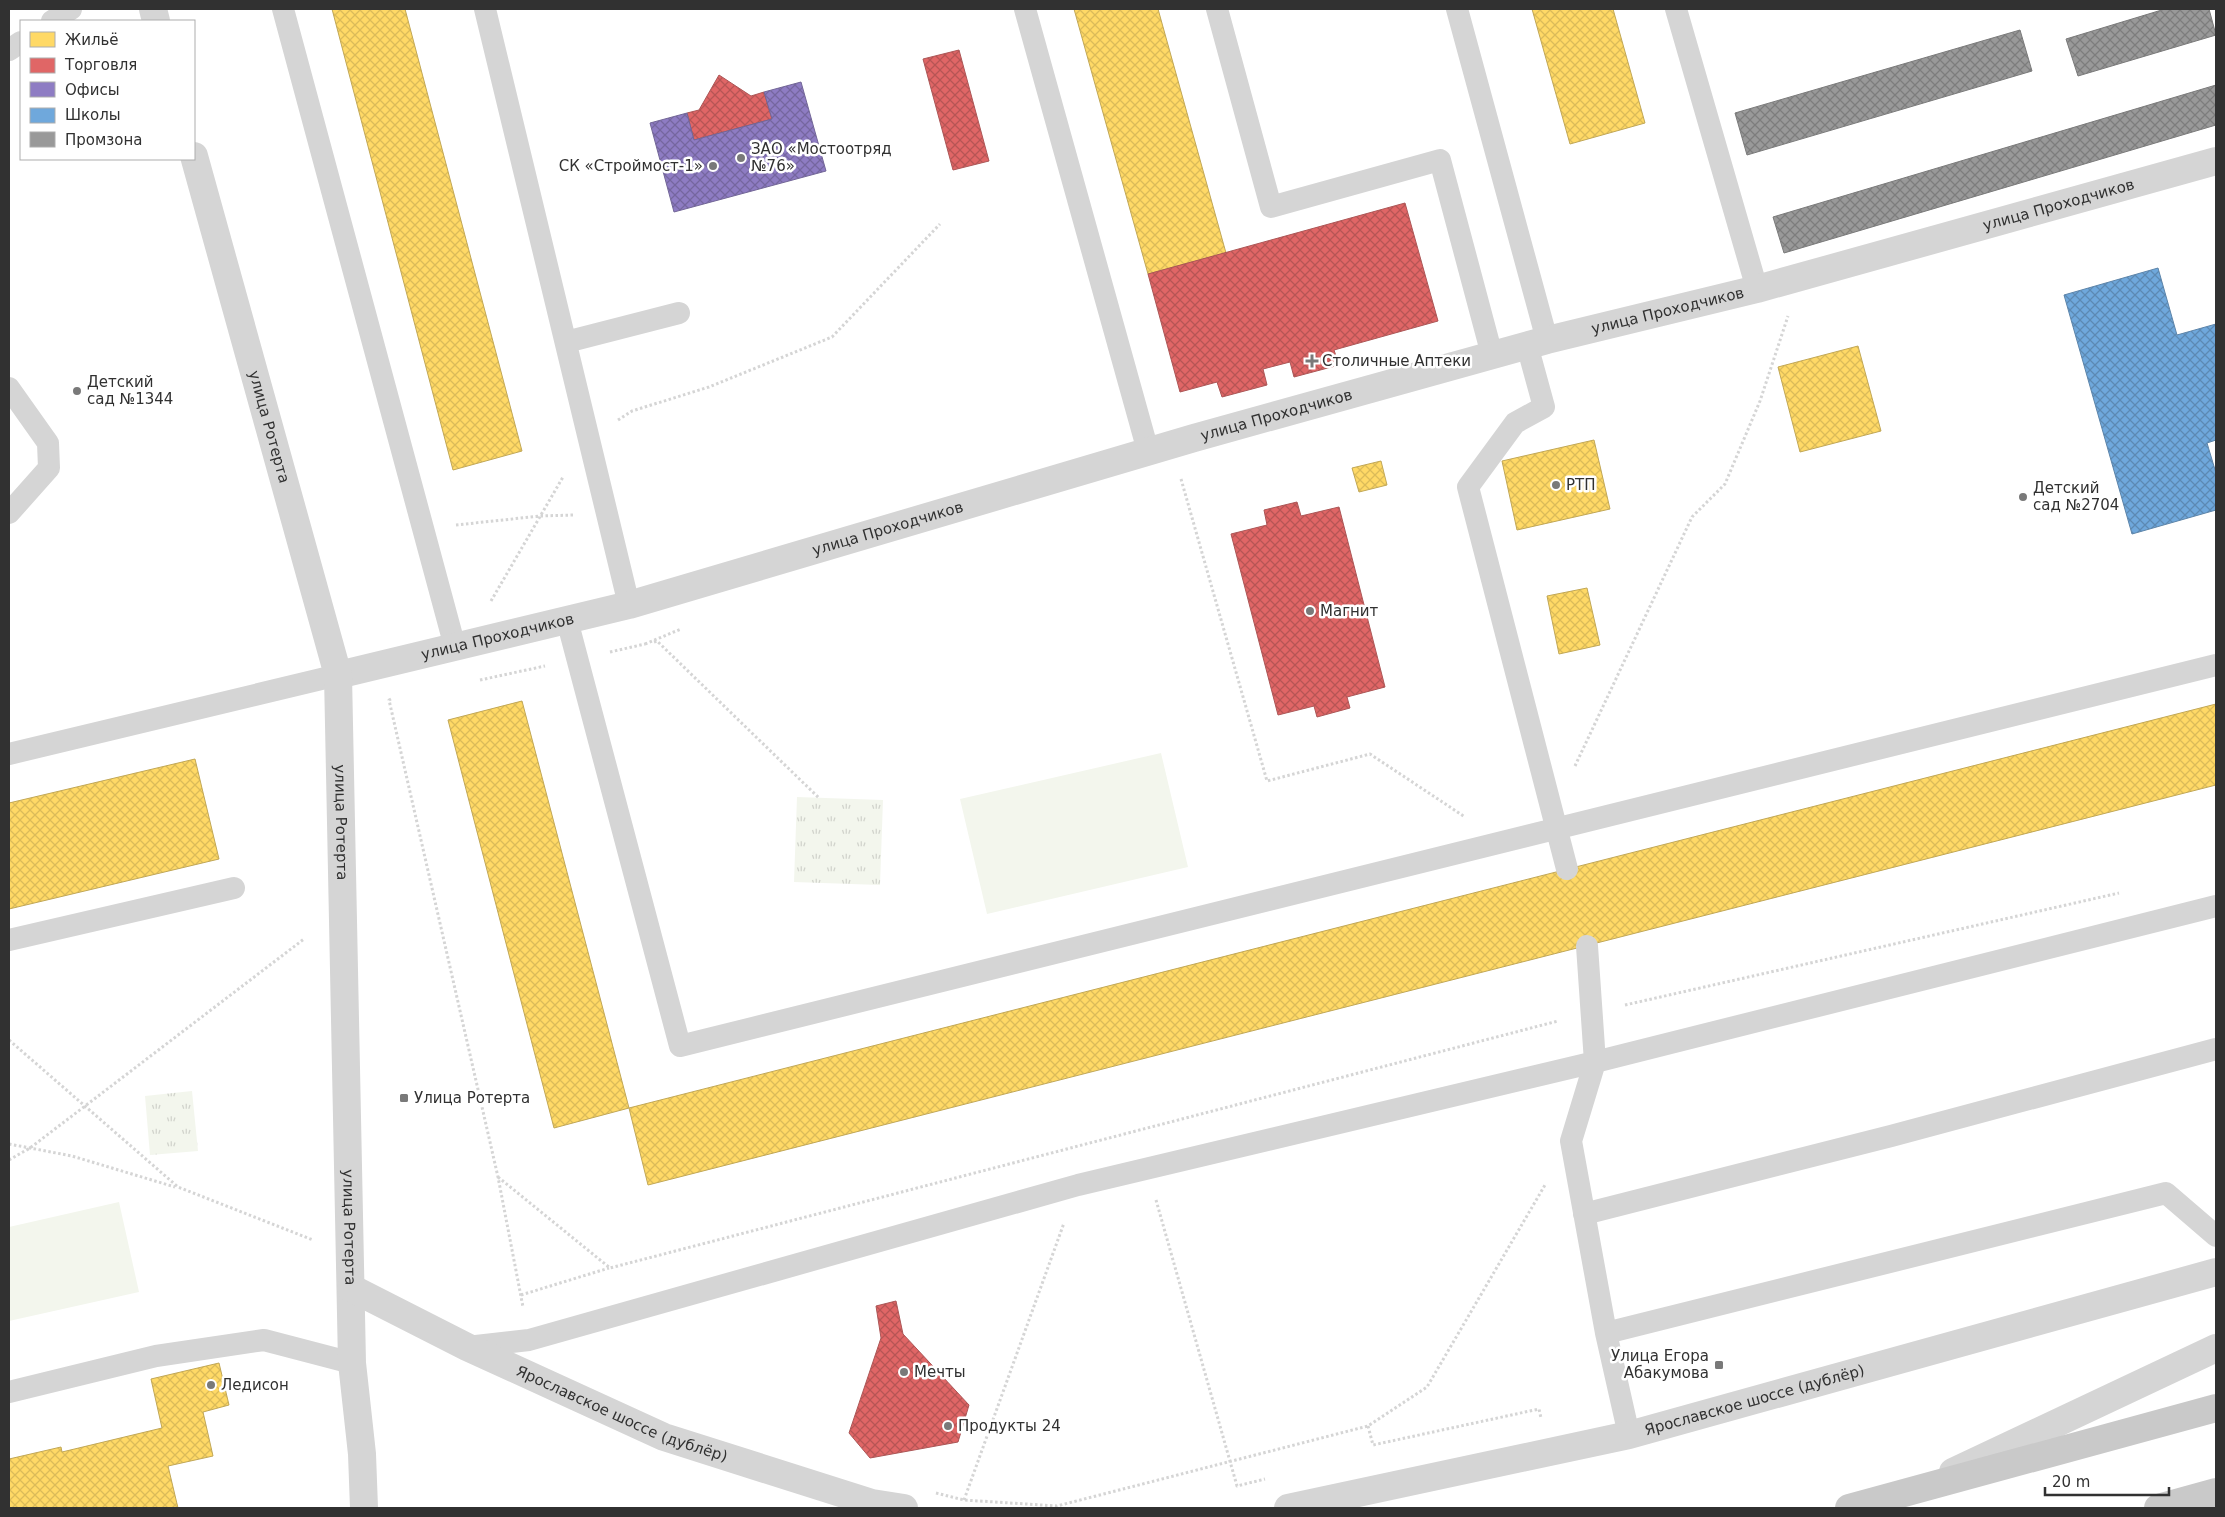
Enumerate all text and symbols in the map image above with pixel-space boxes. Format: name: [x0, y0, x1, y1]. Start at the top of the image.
legend: [20, 20, 195, 160]
text: Жильё: [65, 31, 119, 49]
text: Торговля: [64, 56, 137, 74]
text: Офисы: [65, 81, 119, 99]
text: Школы: [65, 106, 121, 124]
text: Промзона: [65, 131, 142, 149]
place label: ЗАО «Мостоотряд №76»: [751, 140, 892, 175]
marker: ЗАО «Мостоотряд №76»: [735, 152, 747, 164]
place label: СК «Строймост-1»: [559, 157, 703, 175]
marker: СК «Строймост-1»: [707, 160, 719, 172]
street label: улица Проходчиков: [1981, 175, 2136, 235]
street label: улица Проходчиков: [1589, 283, 1746, 338]
place label: Столичные Аптеки: [1322, 352, 1471, 370]
marker: Столичные Аптеки: [1306, 355, 1318, 367]
street label: улица Ротерта: [245, 368, 293, 485]
place label: Детский сад №1344: [87, 373, 173, 408]
marker: Детский сад №1344: [71, 385, 83, 397]
street label: улица Проходчиков: [1199, 386, 1354, 445]
place label: РТП: [1566, 476, 1596, 494]
marker: РТП: [1550, 479, 1562, 491]
place label: Детский сад №2704: [2033, 479, 2119, 514]
marker: Детский сад №2704: [2017, 491, 2029, 503]
street label: улица Проходчиков: [810, 498, 965, 559]
place label: Магнит: [1320, 602, 1379, 620]
marker: Магнит: [1304, 605, 1316, 617]
street label: улица Проходчиков: [419, 610, 576, 664]
street label: улица Ротерта: [331, 764, 351, 881]
place label: Улица Ротерта: [414, 1089, 530, 1107]
marker: Улица Ротерта: [398, 1092, 410, 1104]
street label: улица Ротерта: [339, 1169, 359, 1286]
place label: Улица Егора Абакумова: [1611, 1347, 1709, 1382]
marker: Улица Егора Абакумова: [1713, 1359, 1725, 1371]
street label: Ярославское шоссе (дублёр): [1642, 1361, 1867, 1439]
street label: Ярославское шоссе (дублёр): [513, 1362, 730, 1466]
place label: Мечты: [914, 1363, 966, 1381]
marker: Мечты: [898, 1366, 910, 1378]
place label: Ледисон: [221, 1376, 289, 1394]
marker: Ледисон: [205, 1379, 217, 1391]
place label: Продукты 24: [958, 1417, 1061, 1435]
marker: Продукты 24: [942, 1420, 954, 1432]
scale bar: [2045, 1464, 2169, 1496]
text: 20 m: [2052, 1473, 2090, 1491]

